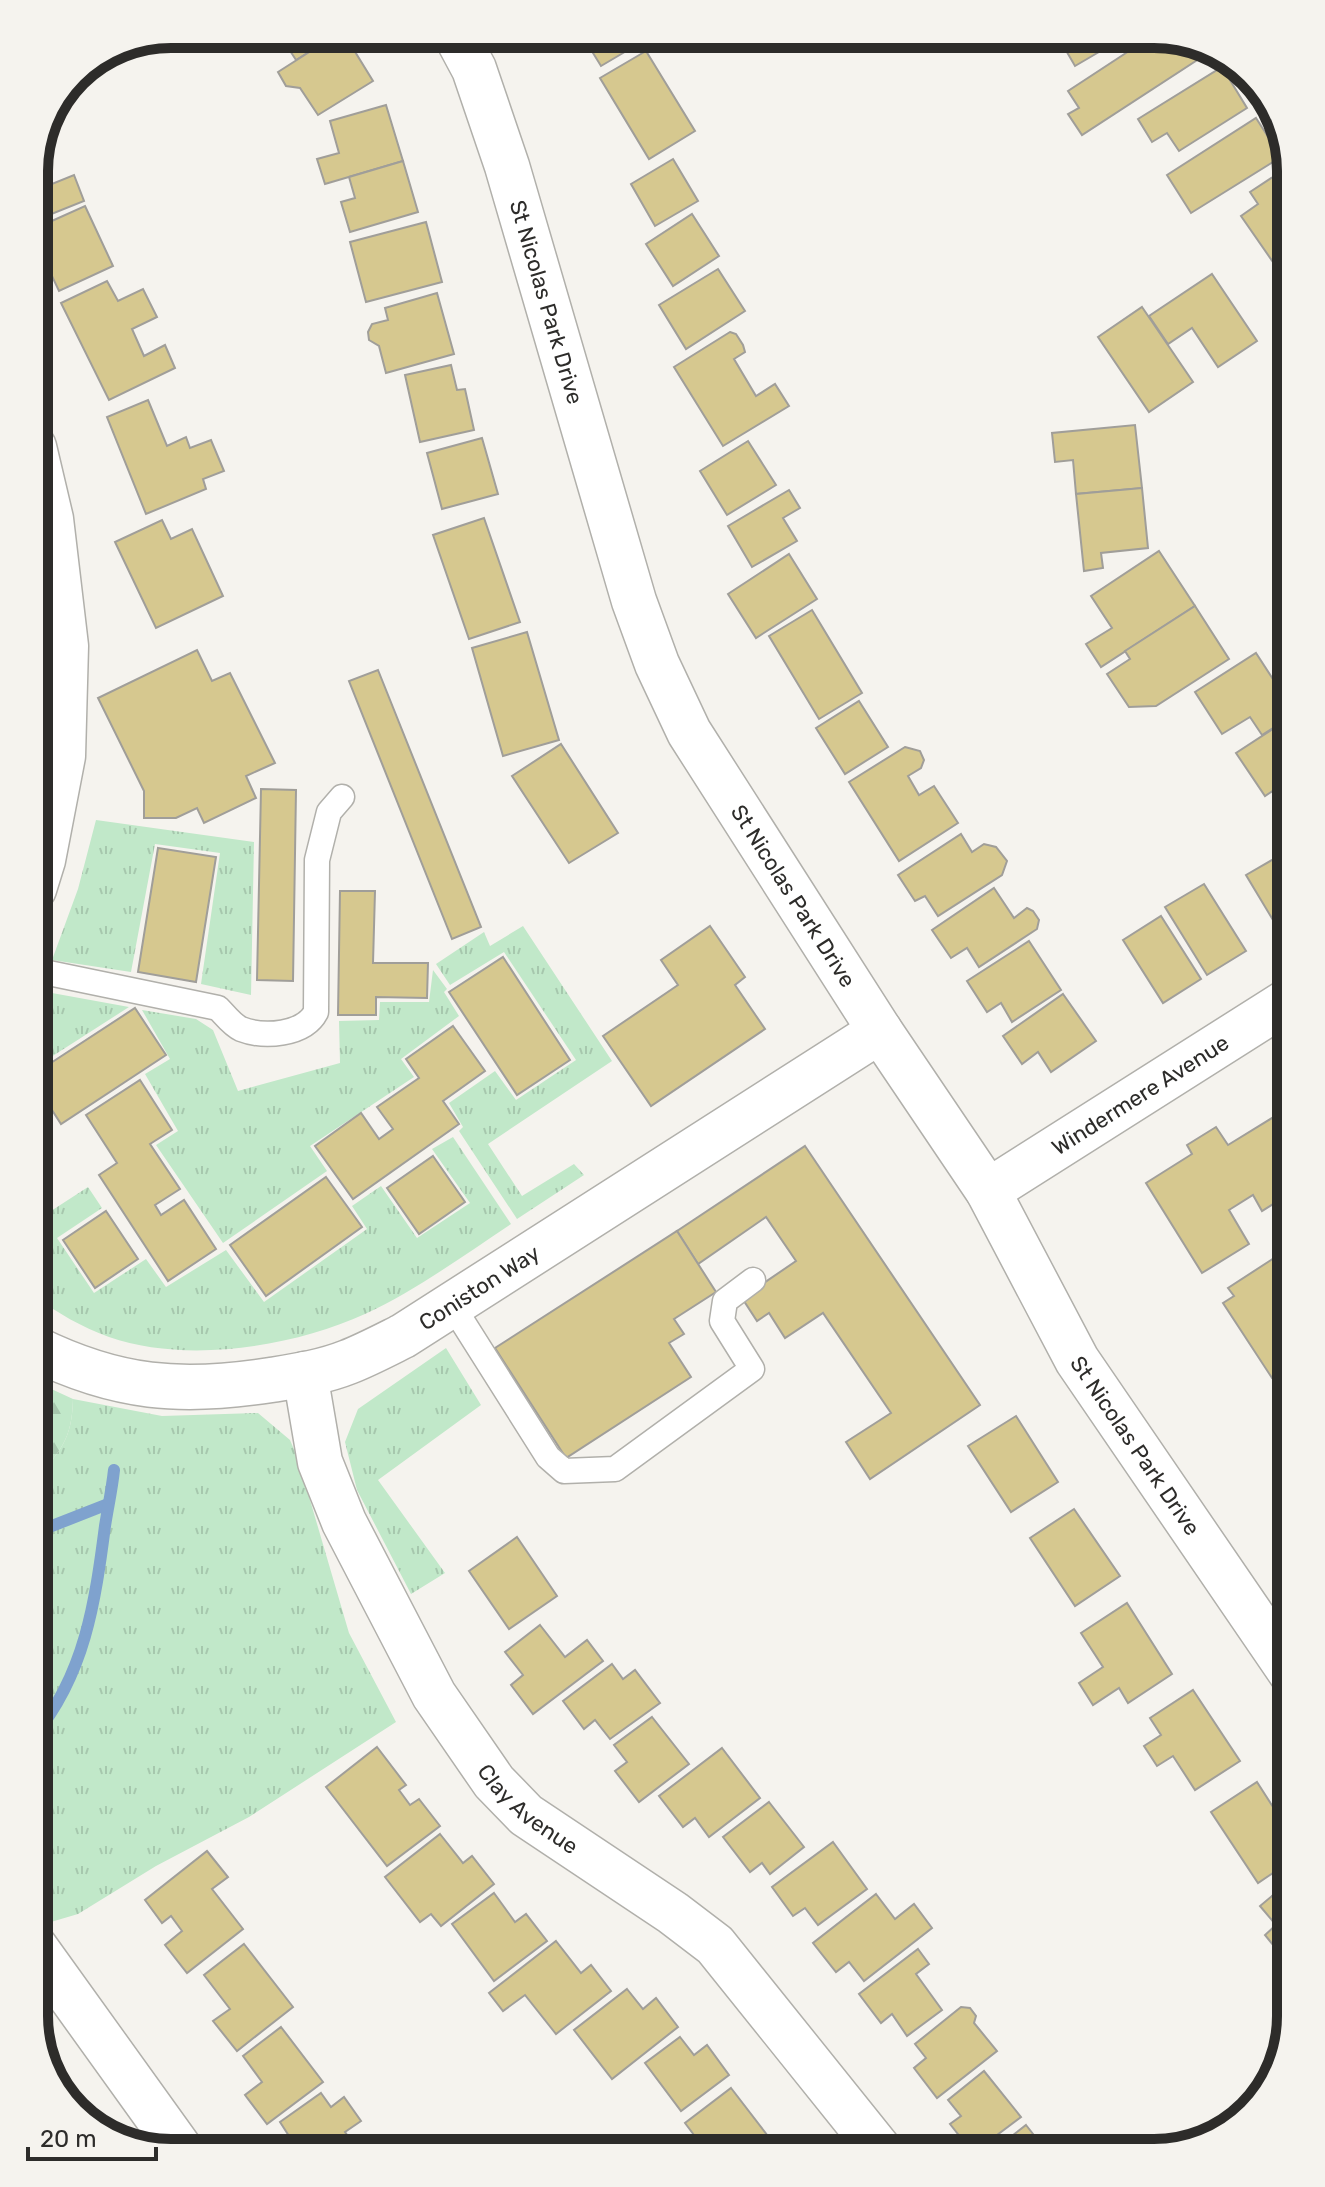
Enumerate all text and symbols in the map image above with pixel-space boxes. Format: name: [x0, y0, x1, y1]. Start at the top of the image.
street label: St Nicolas Park Drive: [504, 197, 589, 407]
street label: St Nicolas Park Drive: [725, 800, 861, 992]
street label: Windermere Avenue: [1047, 1029, 1234, 1161]
street label: Coniston Way: [414, 1239, 545, 1336]
street label: St Nicolas Park Drive: [1064, 1351, 1206, 1541]
street label: Clay Avenue: [472, 1759, 583, 1860]
scale bar: [28, 2111, 156, 2161]
text: 20 m: [40, 2125, 97, 2153]

